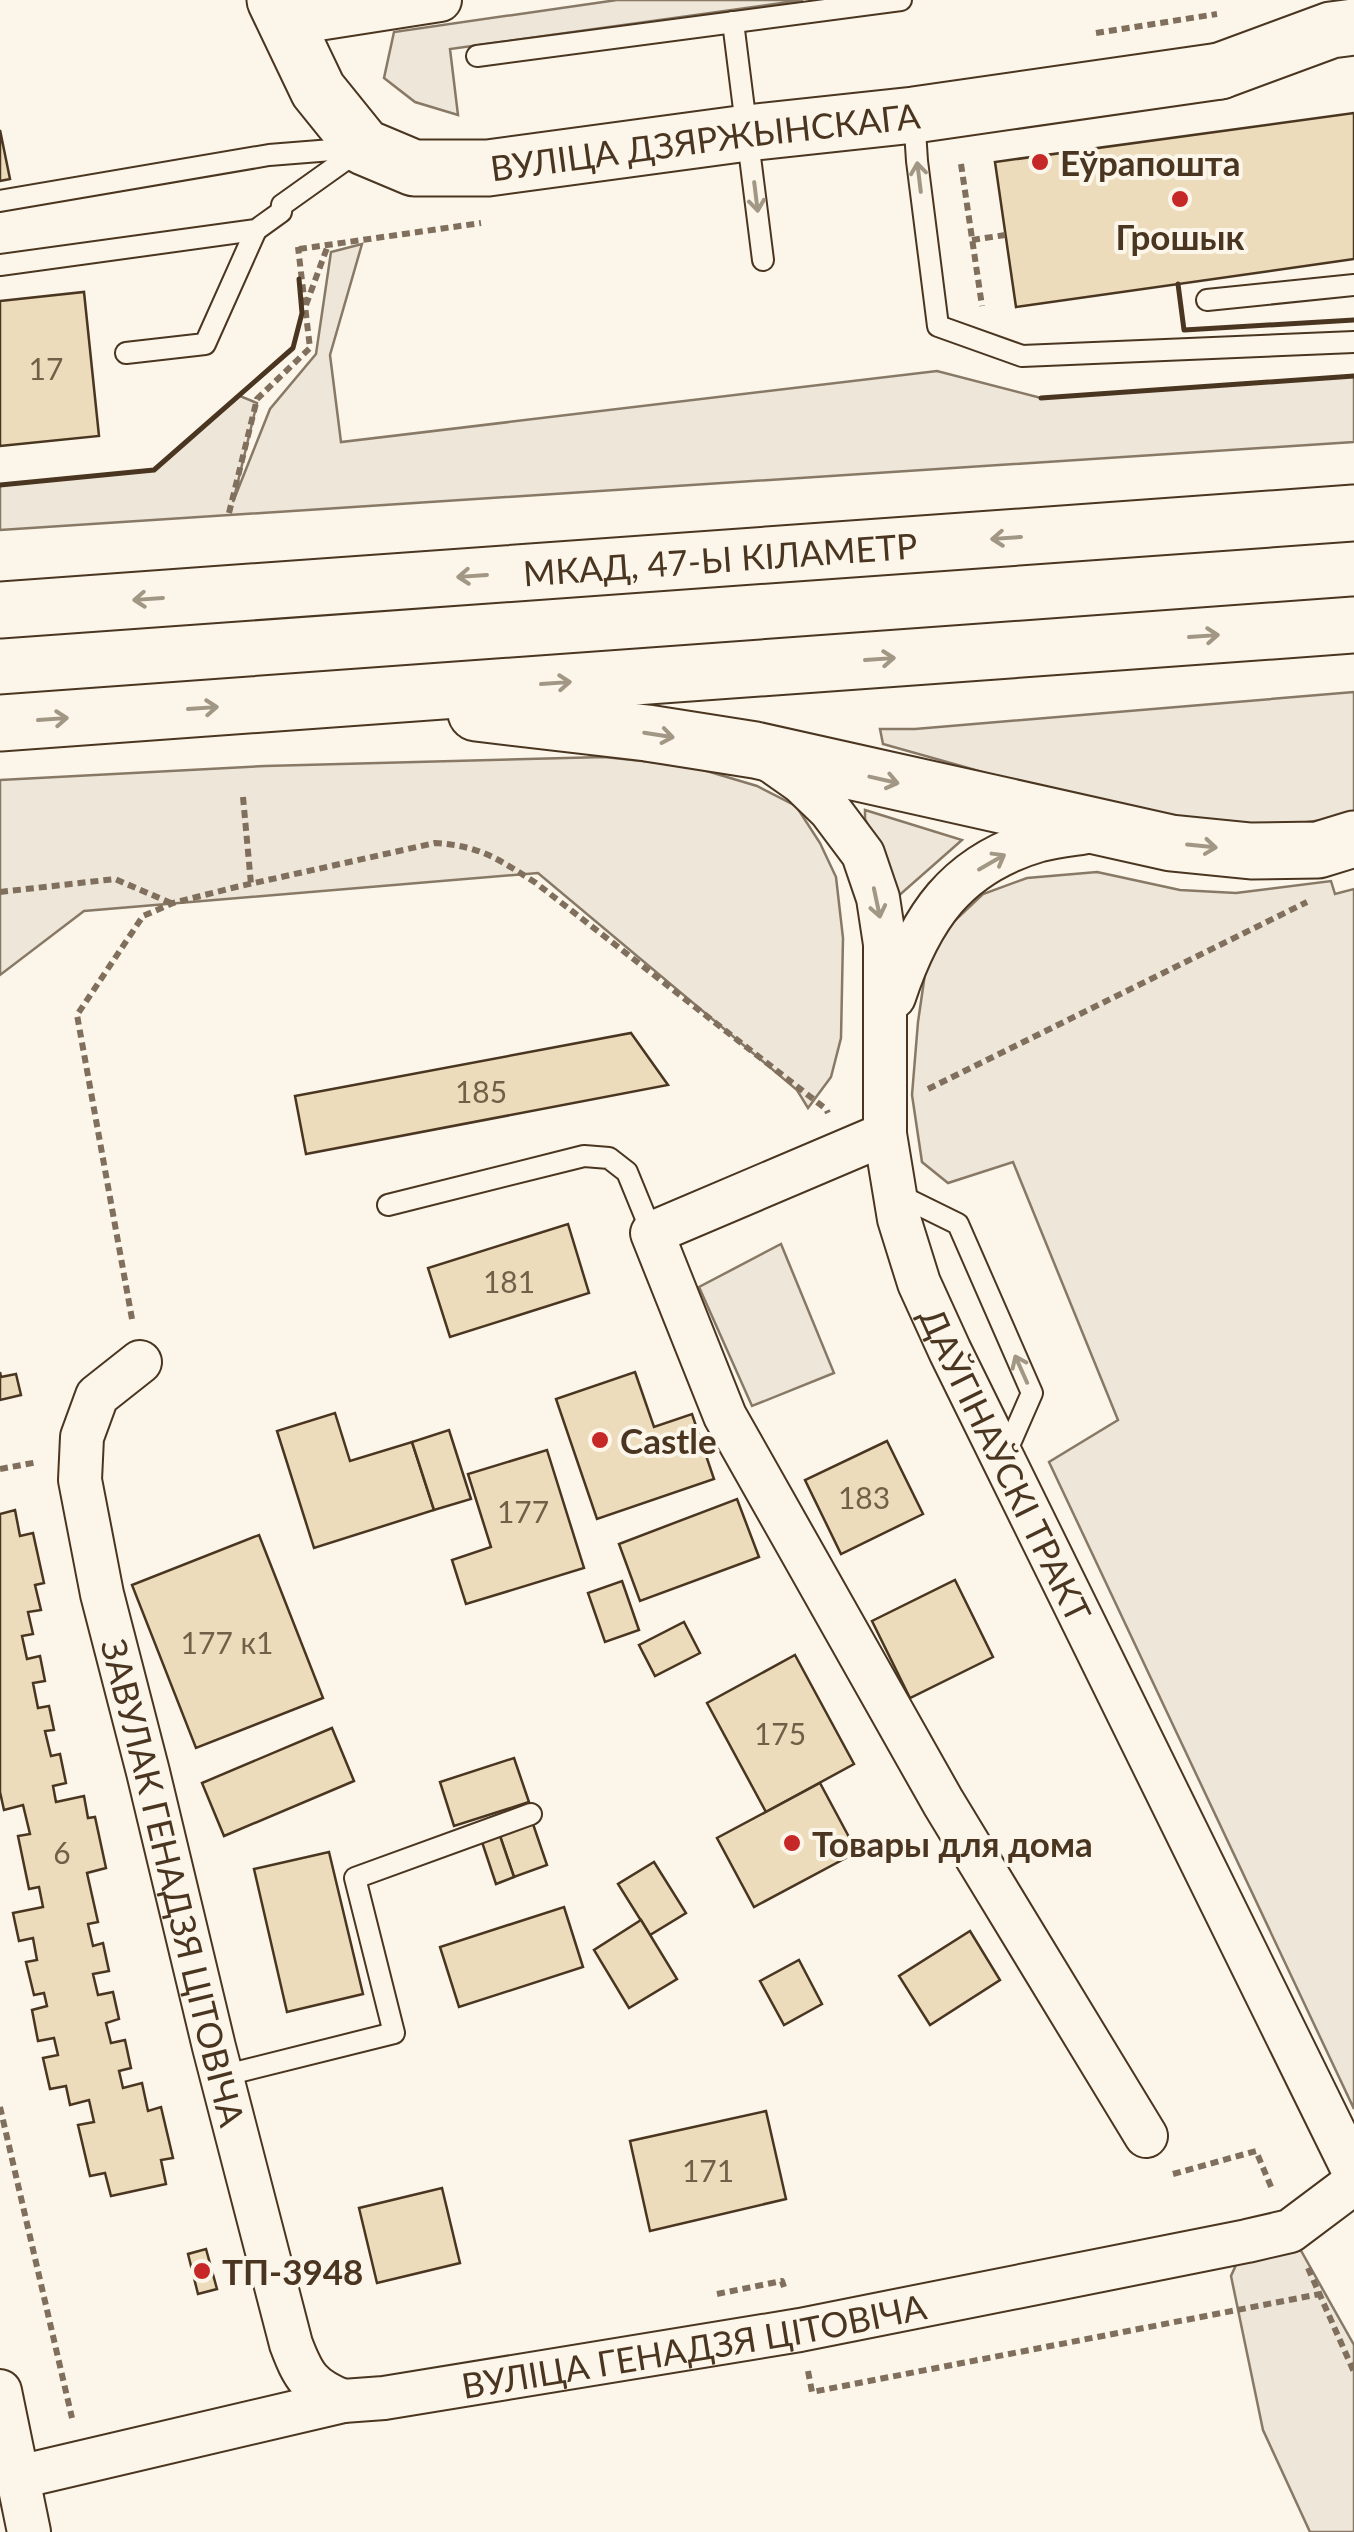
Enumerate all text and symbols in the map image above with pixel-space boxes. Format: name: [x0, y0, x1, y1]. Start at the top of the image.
street label: ВУЛІЦА ДЗЯРЖЫНСКАГА: [488, 93, 922, 188]
place label: Еўрапошта: [1060, 141, 1240, 183]
marker: Еўрапошта: [1029, 151, 1051, 173]
one-way arrow: [909, 161, 927, 193]
one-way arrow: [747, 180, 766, 212]
marker: Грошык: [1169, 188, 1191, 210]
place label: Грошык: [1115, 215, 1245, 257]
house number: 17: [29, 350, 63, 386]
street label: МКАД, 47-Ы КІЛАМЕТР: [522, 523, 919, 593]
one-way arrow: [990, 528, 1023, 547]
one-way arrow: [457, 566, 489, 585]
one-way arrow: [133, 589, 165, 608]
one-way arrow: [1187, 626, 1219, 645]
one-way arrow: [863, 650, 895, 669]
one-way arrow: [539, 673, 571, 692]
one-way arrow: [187, 699, 219, 718]
one-way arrow: [36, 710, 68, 729]
one-way arrow: [642, 726, 675, 744]
one-way arrow: [868, 771, 900, 790]
one-way arrow: [1186, 837, 1218, 856]
one-way arrow: [977, 851, 1006, 871]
one-way arrow: [869, 886, 888, 918]
house number: 185: [455, 1073, 507, 1109]
house number: 181: [483, 1263, 535, 1299]
street label: ДАЎГІНАЎСКІ ТРАКТ: [912, 1301, 1101, 1629]
one-way arrow: [1011, 1354, 1029, 1385]
place label: Castle: [620, 1419, 717, 1461]
marker: Castle: [589, 1429, 611, 1451]
house number: 183: [838, 1479, 890, 1515]
house number: 177: [497, 1493, 549, 1529]
house number: 177 к1: [181, 1624, 273, 1660]
street label: ЗАВУЛАК ГЕНАДЗЯ ЦІТОВІЧА: [93, 1634, 255, 2131]
house number: 175: [754, 1715, 806, 1751]
place label: Товары для дома: [812, 1822, 1093, 1864]
marker: Товары для дома: [781, 1832, 803, 1854]
house number: 6: [53, 1834, 71, 1870]
house number: 171: [682, 2152, 734, 2188]
place label: ТП-3948: [222, 2250, 363, 2292]
marker: ТП-3948: [191, 2260, 213, 2282]
street label: ВУЛІЦА ГЕНАДЗЯ ЦІТОВІЧА: [458, 2284, 930, 2406]

